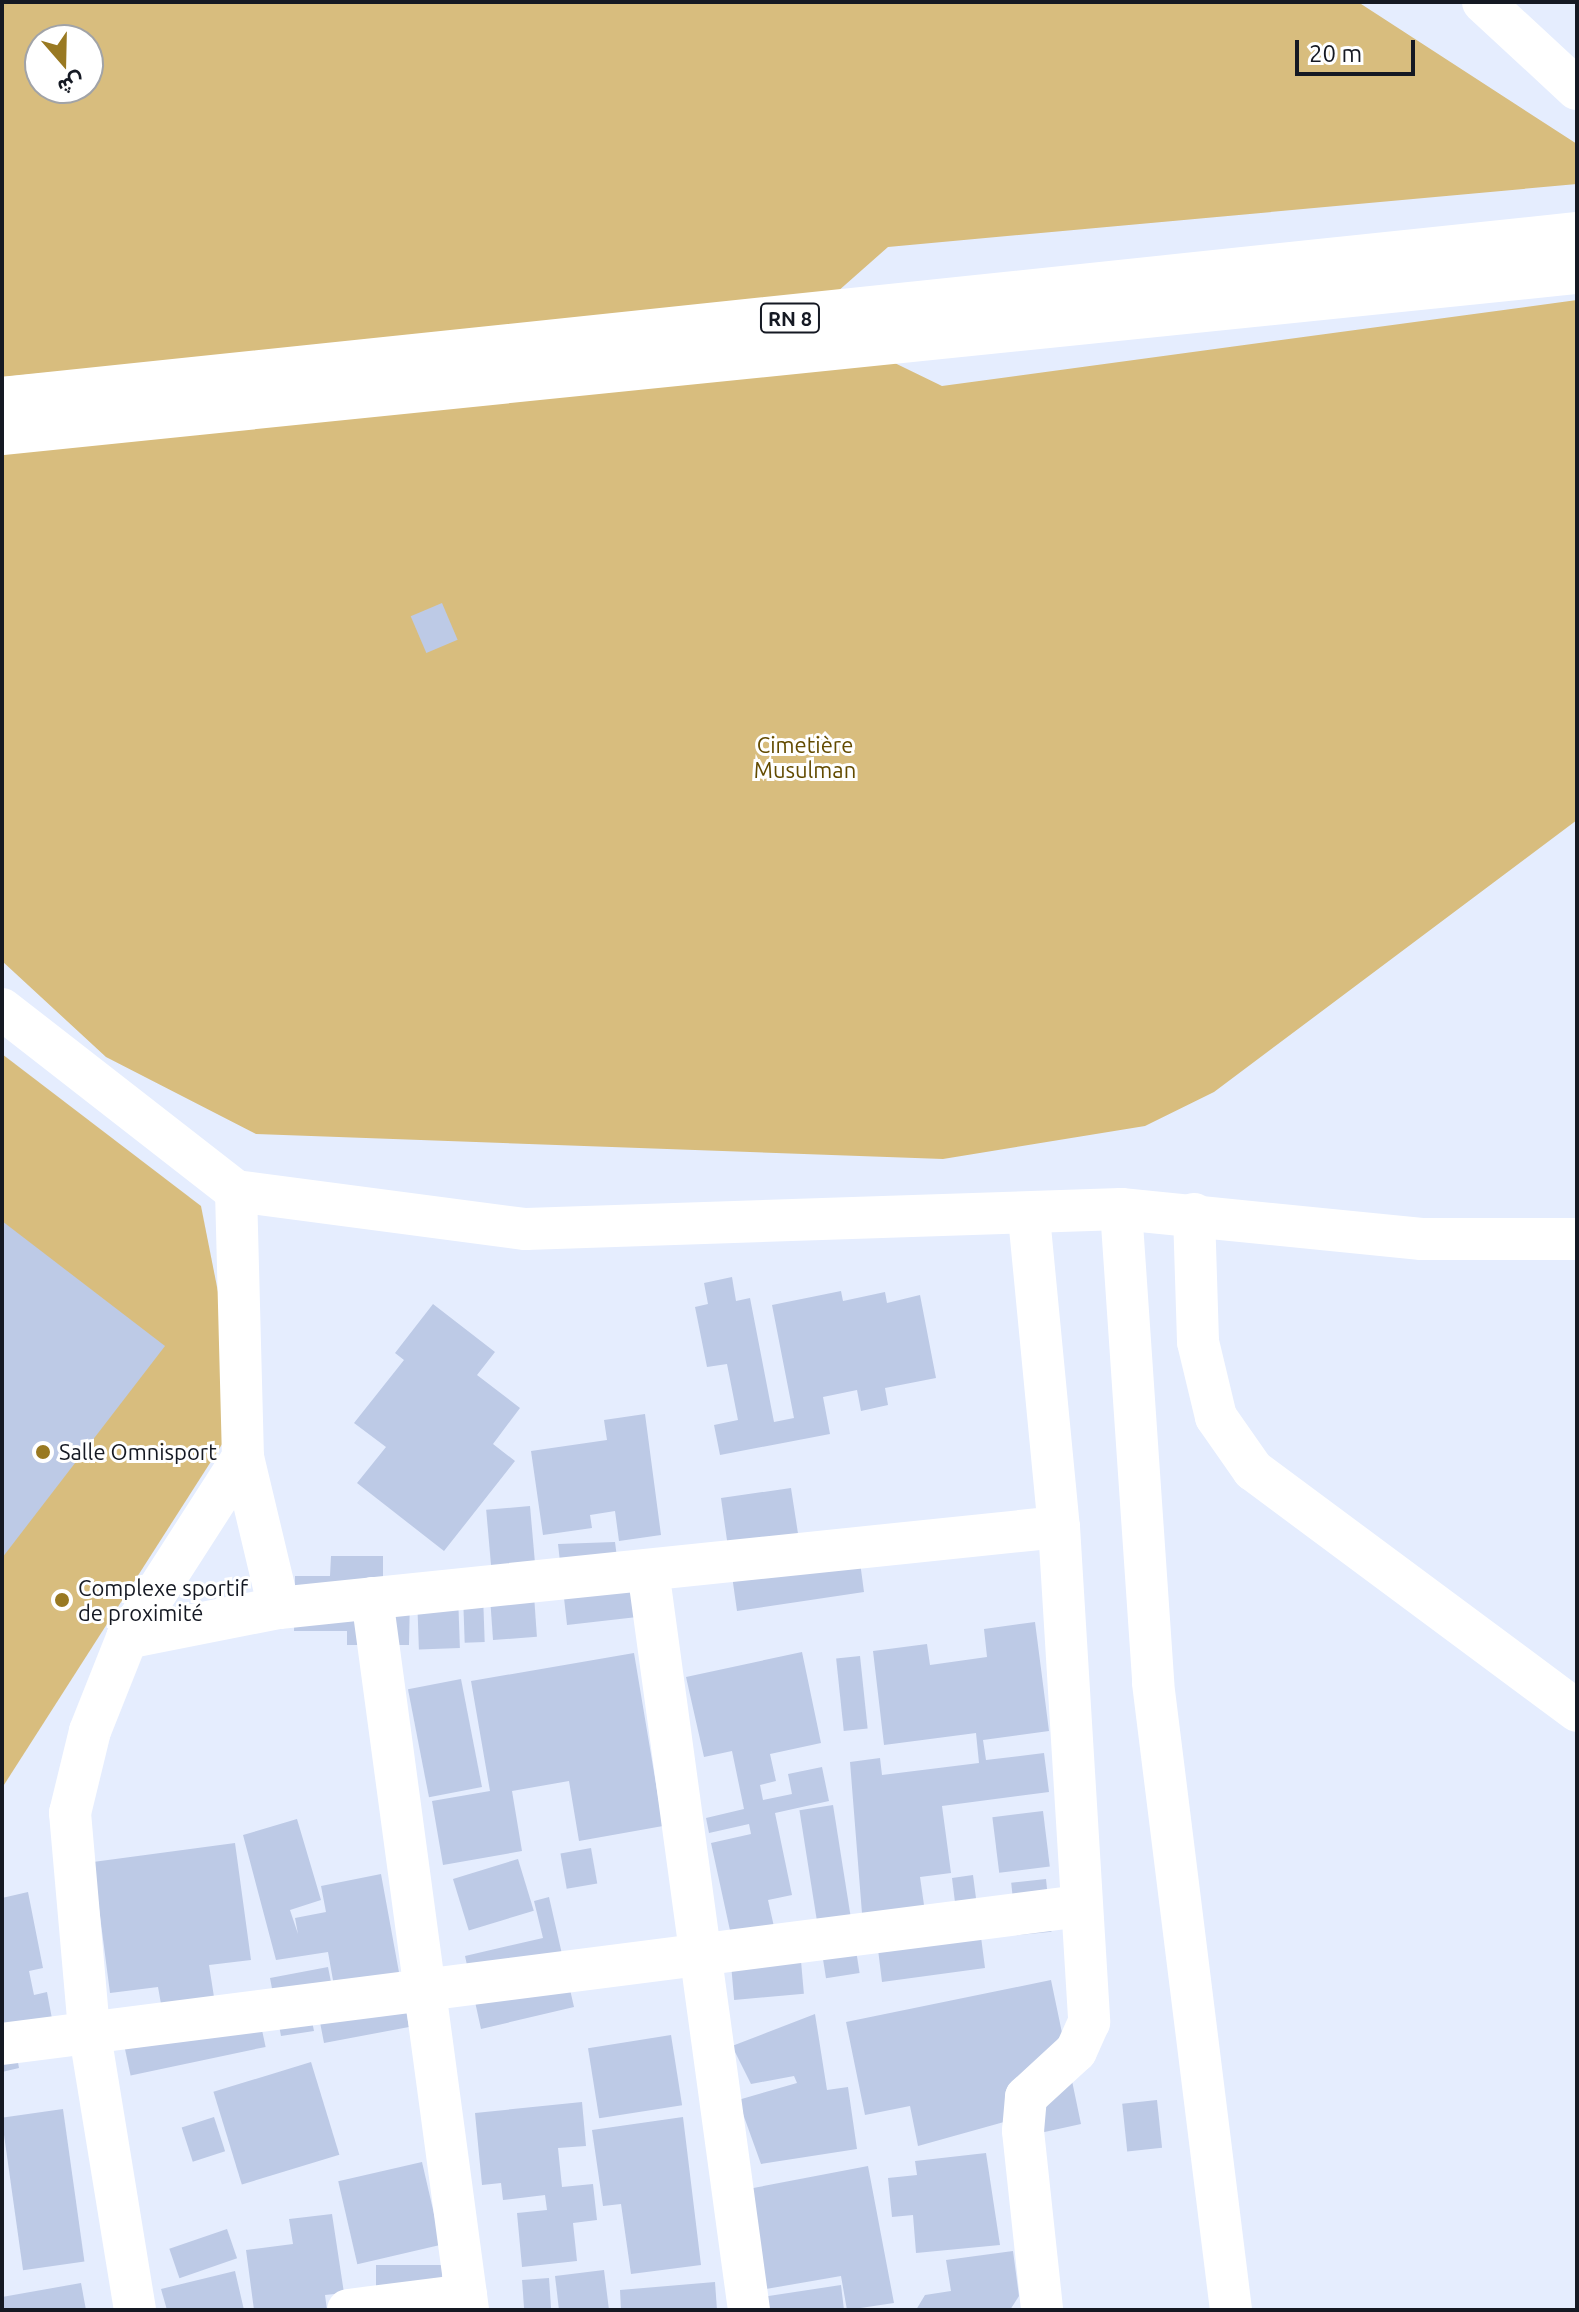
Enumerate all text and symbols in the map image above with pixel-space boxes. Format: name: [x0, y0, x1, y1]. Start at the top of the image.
north arrow: [24, 24, 104, 104]
scale bar: [1299, 24, 1419, 74]
text: 20 m: [1309, 40, 1362, 67]
text: ش: [55, 69, 88, 101]
road number: RN 8: [758, 302, 822, 334]
park label: Cimetière Musulman: [754, 731, 856, 782]
place label: Salle Omnisport: [59, 1439, 217, 1465]
marker: Salle Omnisport: [34, 1443, 52, 1461]
place label: Complexe sportif de proximité: [78, 1574, 248, 1626]
marker: Complexe sportif de proximité: [53, 1591, 71, 1609]

